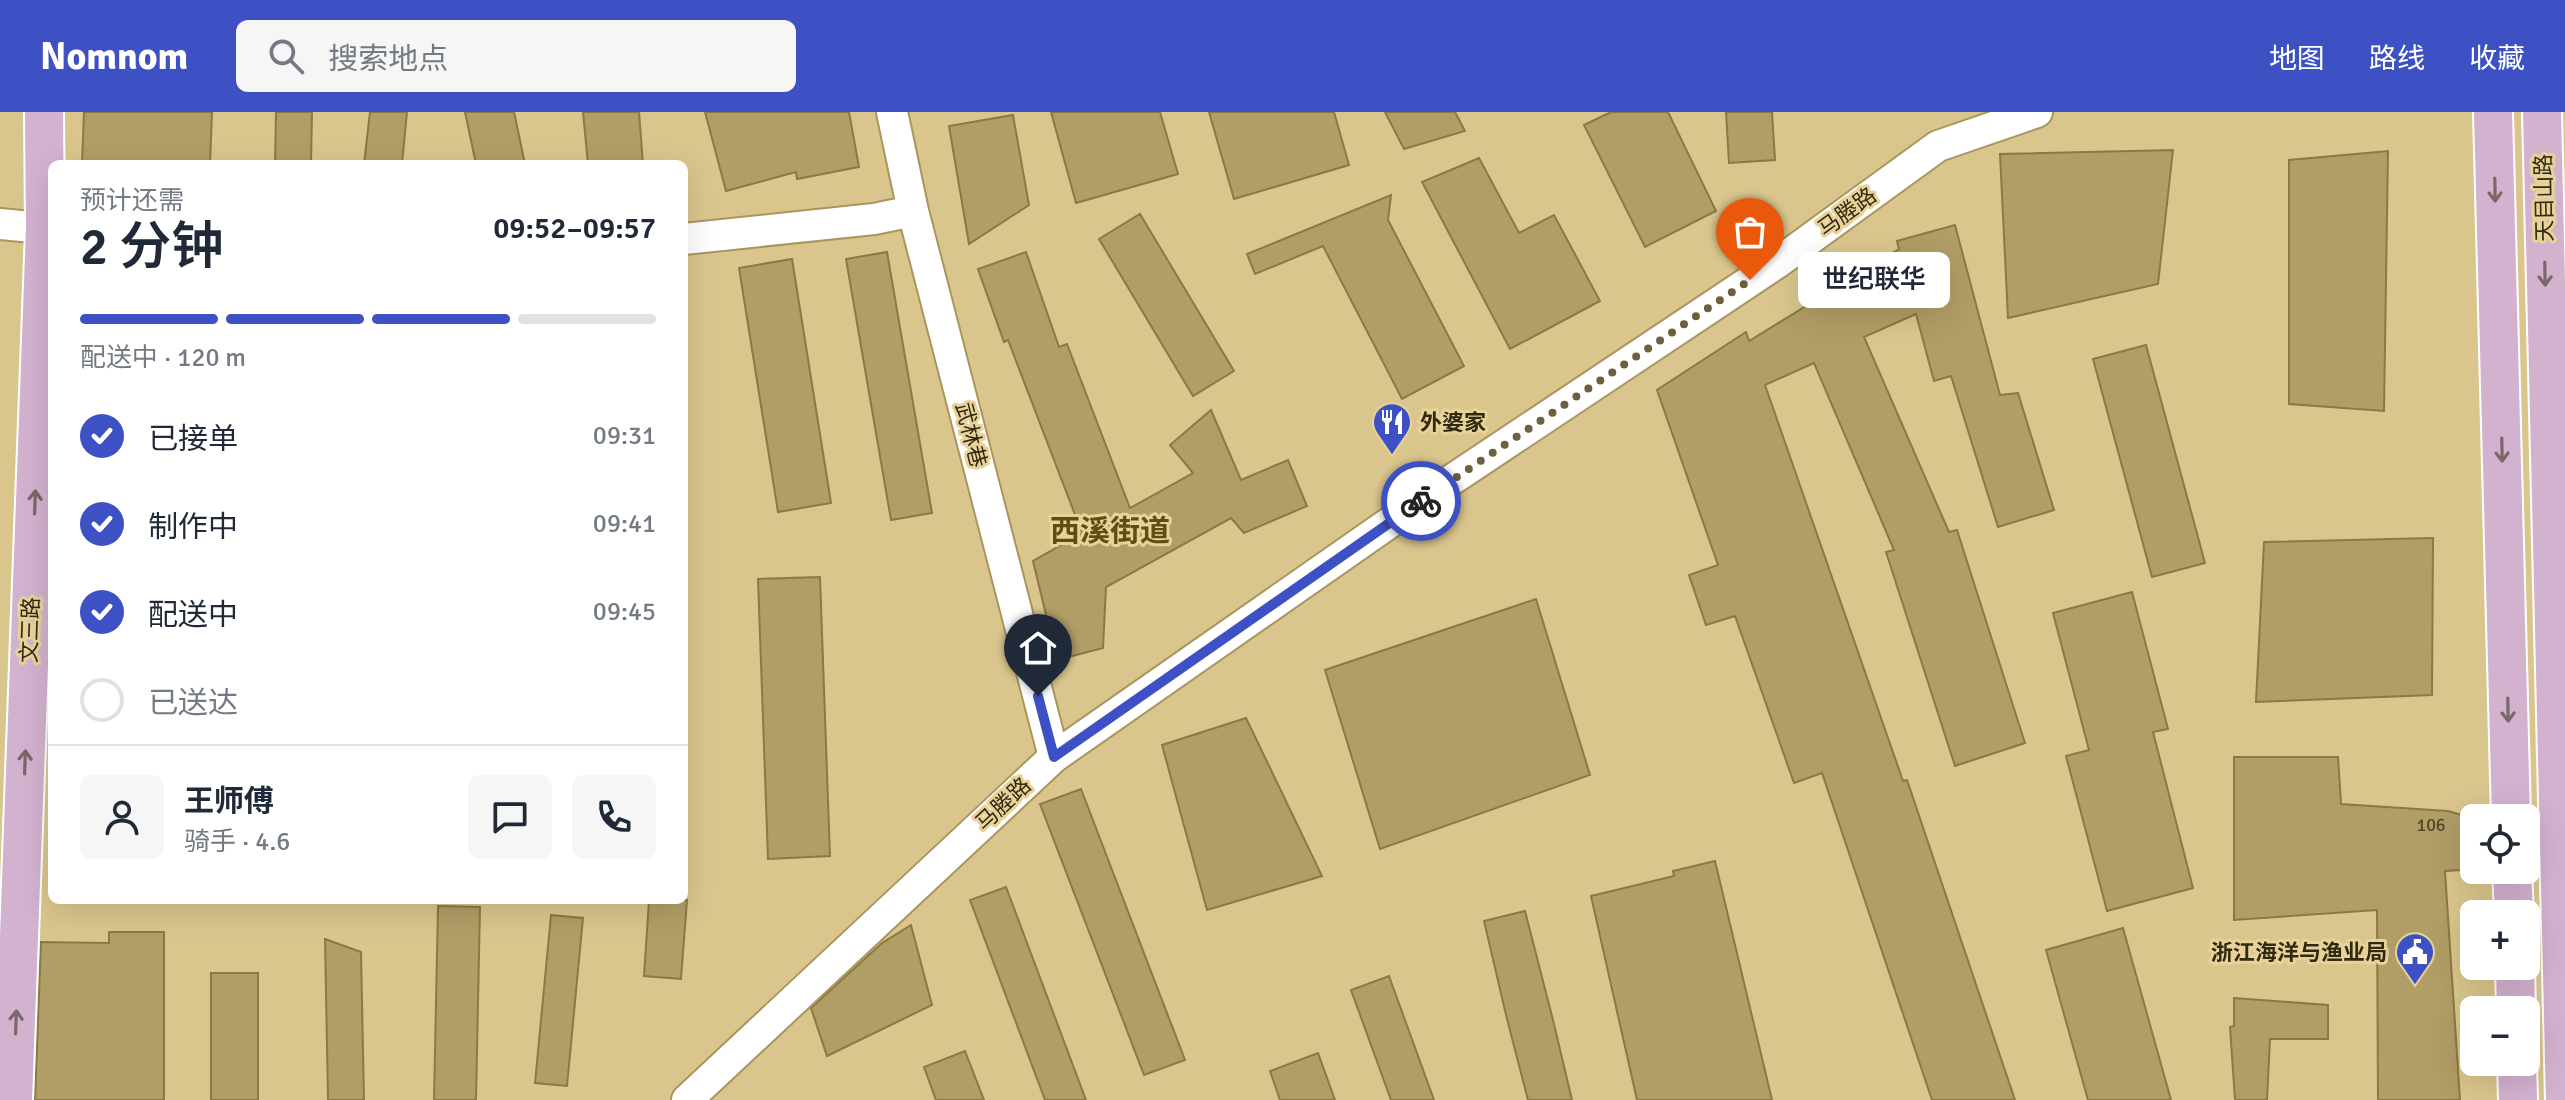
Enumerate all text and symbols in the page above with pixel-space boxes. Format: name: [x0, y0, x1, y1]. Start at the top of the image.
search box: [236, 20, 796, 92]
text: Nomnom: [40, 33, 188, 80]
icon: search: [264, 34, 308, 78]
text: 搜索地点: [328, 41, 448, 78]
text: 地图: [2269, 42, 2325, 76]
text: 路线: [2369, 42, 2425, 76]
text: 收藏: [2469, 42, 2525, 76]
street label: 天目山路: [2530, 154, 2558, 242]
one-way arrow: [2487, 176, 2502, 203]
street label: 马塍路: [1812, 182, 1882, 242]
text: 预计还需: [80, 185, 184, 217]
pin: [1716, 198, 1784, 280]
text: 09:52–09:57: [493, 210, 656, 247]
icon: bag: [1728, 210, 1772, 254]
text: 2 分钟: [80, 215, 224, 279]
callout: 世纪联华: [1798, 252, 1950, 308]
one-way arrow: [2538, 260, 2553, 287]
text: 世纪联华: [1822, 264, 1926, 296]
text: 配送中 · 120 m: [80, 342, 246, 374]
street label: 武林巷: [950, 400, 992, 470]
restaurant icon: 外婆家: [1371, 401, 1413, 456]
place label: 外婆家: [1420, 409, 1486, 436]
icon: check: [80, 414, 124, 458]
text: 09:31: [593, 420, 656, 452]
text: 已接单: [148, 421, 238, 458]
one-way arrow: [2494, 436, 2509, 463]
courier: [1381, 461, 1461, 541]
icon: bike: [1399, 479, 1443, 523]
one-way arrow: [28, 489, 43, 516]
icon: check: [80, 502, 124, 546]
text: 09:41: [593, 508, 656, 540]
text: 制作中: [148, 509, 238, 546]
district label: 西溪街道: [1050, 513, 1170, 550]
icon: check: [80, 590, 124, 634]
text: 09:45: [593, 596, 656, 628]
street label: 文三路: [15, 597, 45, 663]
text: 配送中: [148, 597, 238, 634]
pin: [1004, 614, 1072, 696]
icon: home: [1016, 626, 1060, 670]
text: 已送达: [148, 685, 238, 722]
one-way arrow: [2501, 696, 2516, 723]
one-way arrow: [18, 749, 33, 776]
street label: 马塍路: [970, 772, 1036, 836]
button: person: [80, 775, 164, 859]
button: chat: [468, 775, 552, 859]
button: phone: [572, 775, 656, 859]
text: 王师傅: [184, 783, 274, 820]
map controls: [2460, 804, 2540, 1076]
button: locate: [2460, 804, 2540, 884]
house number: 106: [2416, 814, 2446, 836]
text: 骑手 · 4.6: [184, 826, 290, 858]
button: +: [2460, 900, 2540, 980]
public building icon: 浙江海洋与渔业局: [2394, 931, 2436, 986]
place label: 浙江海洋与渔业局: [2211, 939, 2387, 966]
button: −: [2460, 996, 2540, 1076]
one-way arrow: [8, 1009, 23, 1036]

